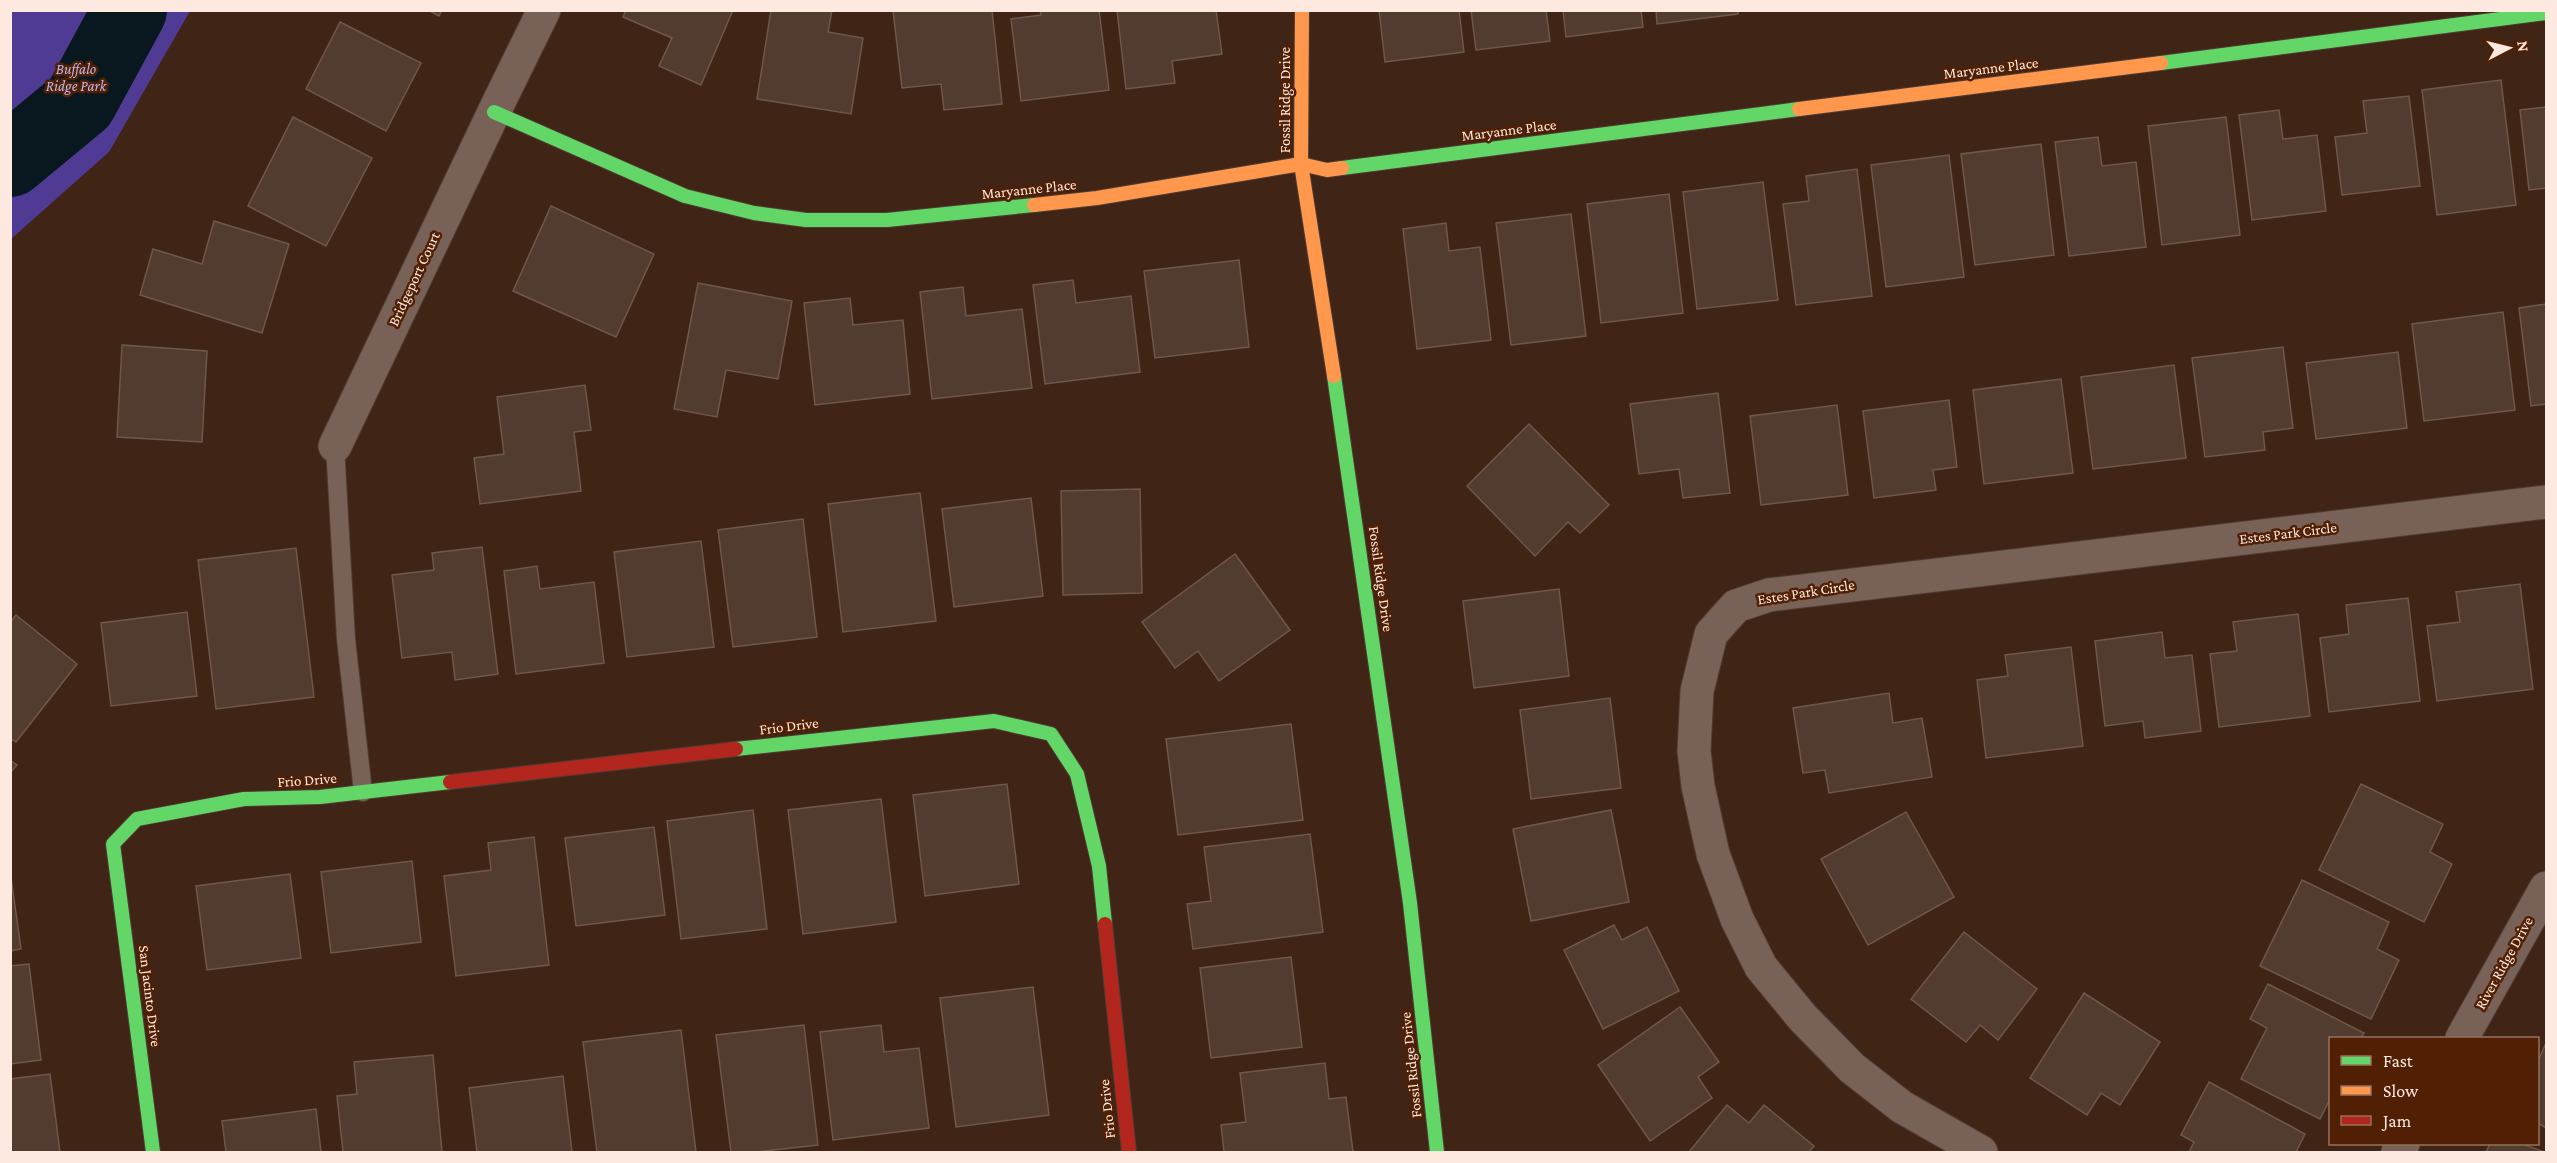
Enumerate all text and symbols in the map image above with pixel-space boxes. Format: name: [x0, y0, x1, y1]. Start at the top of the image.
north arrow: [2479, 18, 2539, 78]
text: N: [2514, 40, 2533, 53]
street label: Fossil Ridge Drive: [1277, 46, 1294, 153]
street label: Maryanne Place: [1943, 54, 2040, 83]
park label: Buffalo Ridge Park: [46, 61, 108, 95]
street label: Maryanne Place: [1461, 116, 1558, 145]
street label: Maryanne Place: [981, 176, 1078, 203]
street label: Bridgeport Court: [385, 228, 444, 329]
street label: Estes Park Circle: [2238, 519, 2338, 547]
street label: Fossil Ridge Drive: [1365, 525, 1396, 633]
street label: Estes Park Circle: [1756, 576, 1856, 608]
street label: Frio Drive: [759, 714, 820, 738]
street label: Frio Drive: [277, 770, 338, 790]
street label: River Ridge Drive: [2472, 914, 2537, 1012]
street label: San Jacinto Drive: [135, 944, 164, 1048]
street label: Fossil Ridge Drive: [1397, 1011, 1426, 1119]
legend: [2329, 1037, 2539, 1145]
text: Fast: [2383, 1051, 2414, 1071]
street label: Frio Drive: [1096, 1078, 1118, 1139]
text: Slow: [2383, 1081, 2419, 1101]
text: Jam: [2381, 1111, 2412, 1131]

